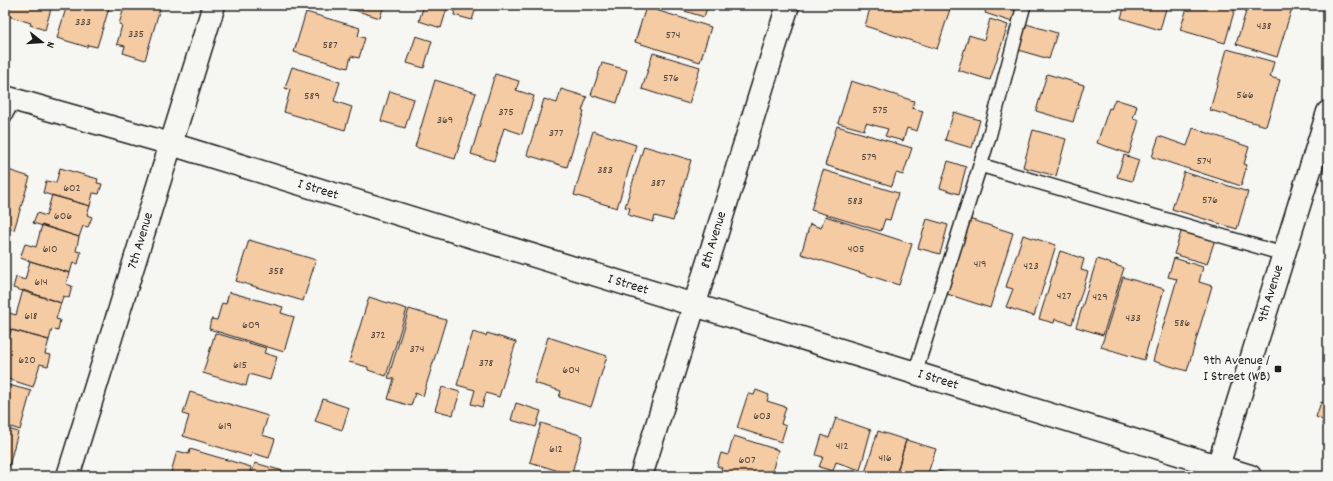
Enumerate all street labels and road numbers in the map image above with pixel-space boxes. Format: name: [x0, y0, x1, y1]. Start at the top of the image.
street label: I Street: [295, 174, 341, 206]
street label: 8th Avenue: [696, 209, 732, 271]
street label: 7th Avenue: [123, 210, 159, 272]
street label: 9th Avenue: [1253, 263, 1289, 325]
street label: I Street: [605, 269, 651, 301]
street label: I Street: [915, 364, 961, 396]

